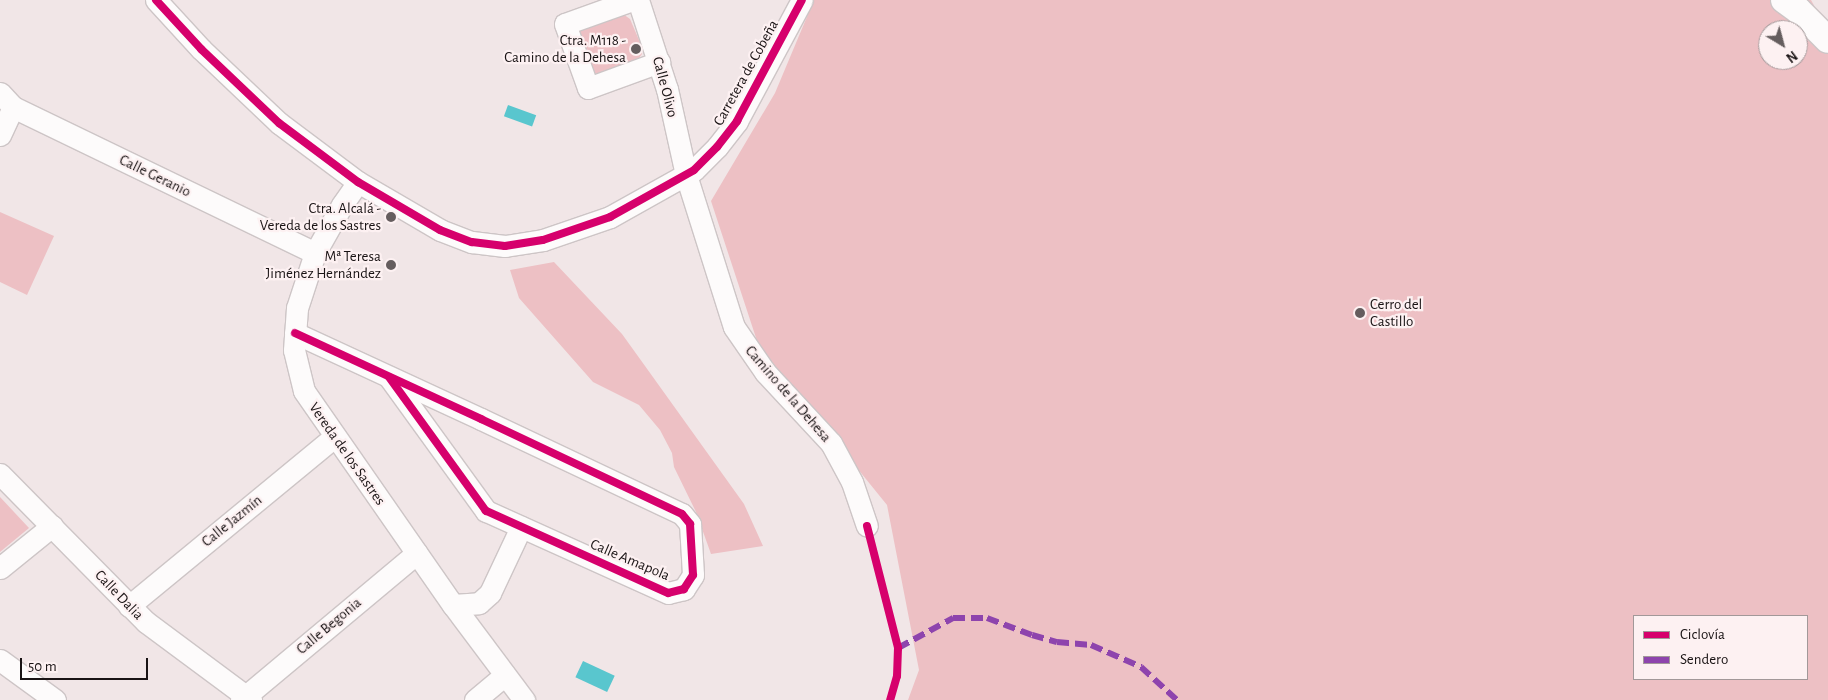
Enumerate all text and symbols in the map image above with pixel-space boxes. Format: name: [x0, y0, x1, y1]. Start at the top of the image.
street label: Carretera de Cobeña: [710, 17, 782, 129]
north arrow: [1758, 20, 1808, 70]
place label: Ctra. M118 - Camino de la Dehesa: [504, 31, 626, 66]
marker: Ctra. M118 - Camino de la Dehesa: [630, 43, 642, 55]
text: N: [1783, 48, 1800, 65]
street label: Calle Olivo: [648, 55, 682, 119]
street label: Calle Geranio: [116, 151, 194, 201]
place label: Ctra. Alcalá - Vereda de los Sastres: [260, 199, 381, 234]
marker: Ctra. Alcalá - Vereda de los Sastres: [385, 211, 397, 223]
place label: Mª Teresa Jiménez Hernández: [266, 247, 381, 282]
marker: Mª Teresa Jiménez Hernández: [385, 259, 397, 271]
place label: Cerro del Castillo: [1370, 295, 1422, 330]
marker: Cerro del Castillo: [1354, 307, 1366, 319]
street label: Camino de la Dehesa: [741, 342, 835, 446]
street label: Vereda de los Sastres: [305, 399, 389, 509]
street label: Calle Jazmín: [198, 491, 266, 551]
street label: Calle Amapola: [588, 535, 672, 585]
street label: Calle Dalia: [91, 566, 147, 624]
street label: Calle Begonia: [293, 594, 365, 658]
legend: [1633, 615, 1808, 680]
text: Ciclovía: [1680, 627, 1725, 642]
scale bar: [22, 648, 150, 680]
text: Sendero: [1680, 652, 1728, 667]
text: 50 m: [28, 659, 57, 674]

